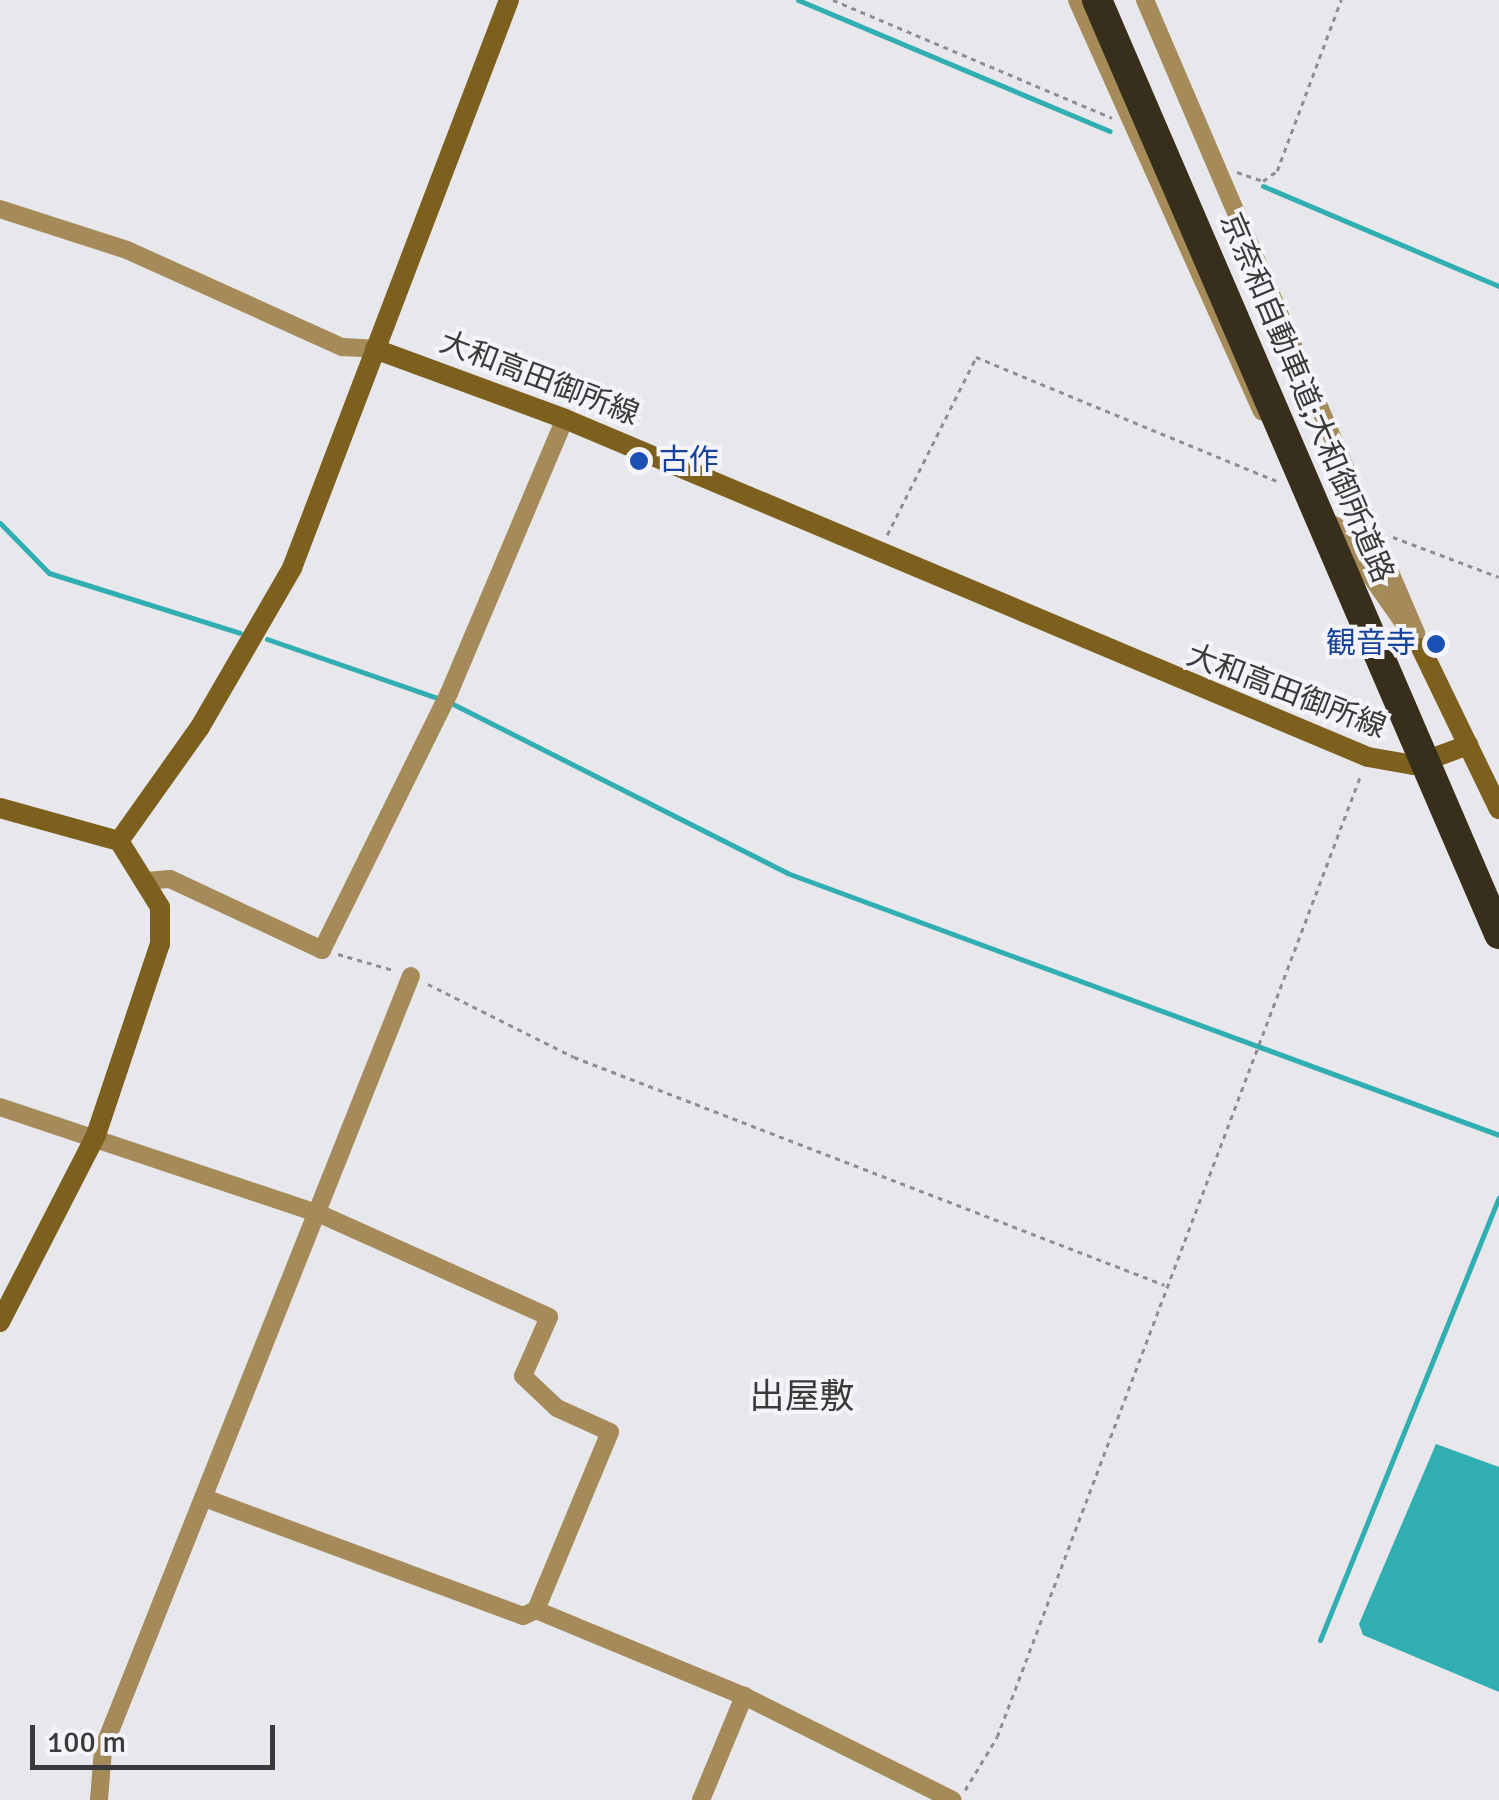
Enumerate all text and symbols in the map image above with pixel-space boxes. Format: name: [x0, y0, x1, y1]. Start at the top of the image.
street label: 京奈和自動車道;大和御所道路: [1212, 208, 1400, 588]
street label: 大和高田御所線: [435, 325, 643, 433]
place label: 古作: [659, 443, 719, 479]
marker: 古作: [628, 450, 650, 472]
place label: 観音寺: [1326, 626, 1416, 662]
marker: 観音寺: [1425, 633, 1447, 655]
street label: 大和高田御所線: [1182, 638, 1390, 746]
district label: 出屋敷: [750, 1376, 854, 1418]
scale bar: [35, 1705, 280, 1767]
text: 100 m: [47, 1724, 126, 1761]

